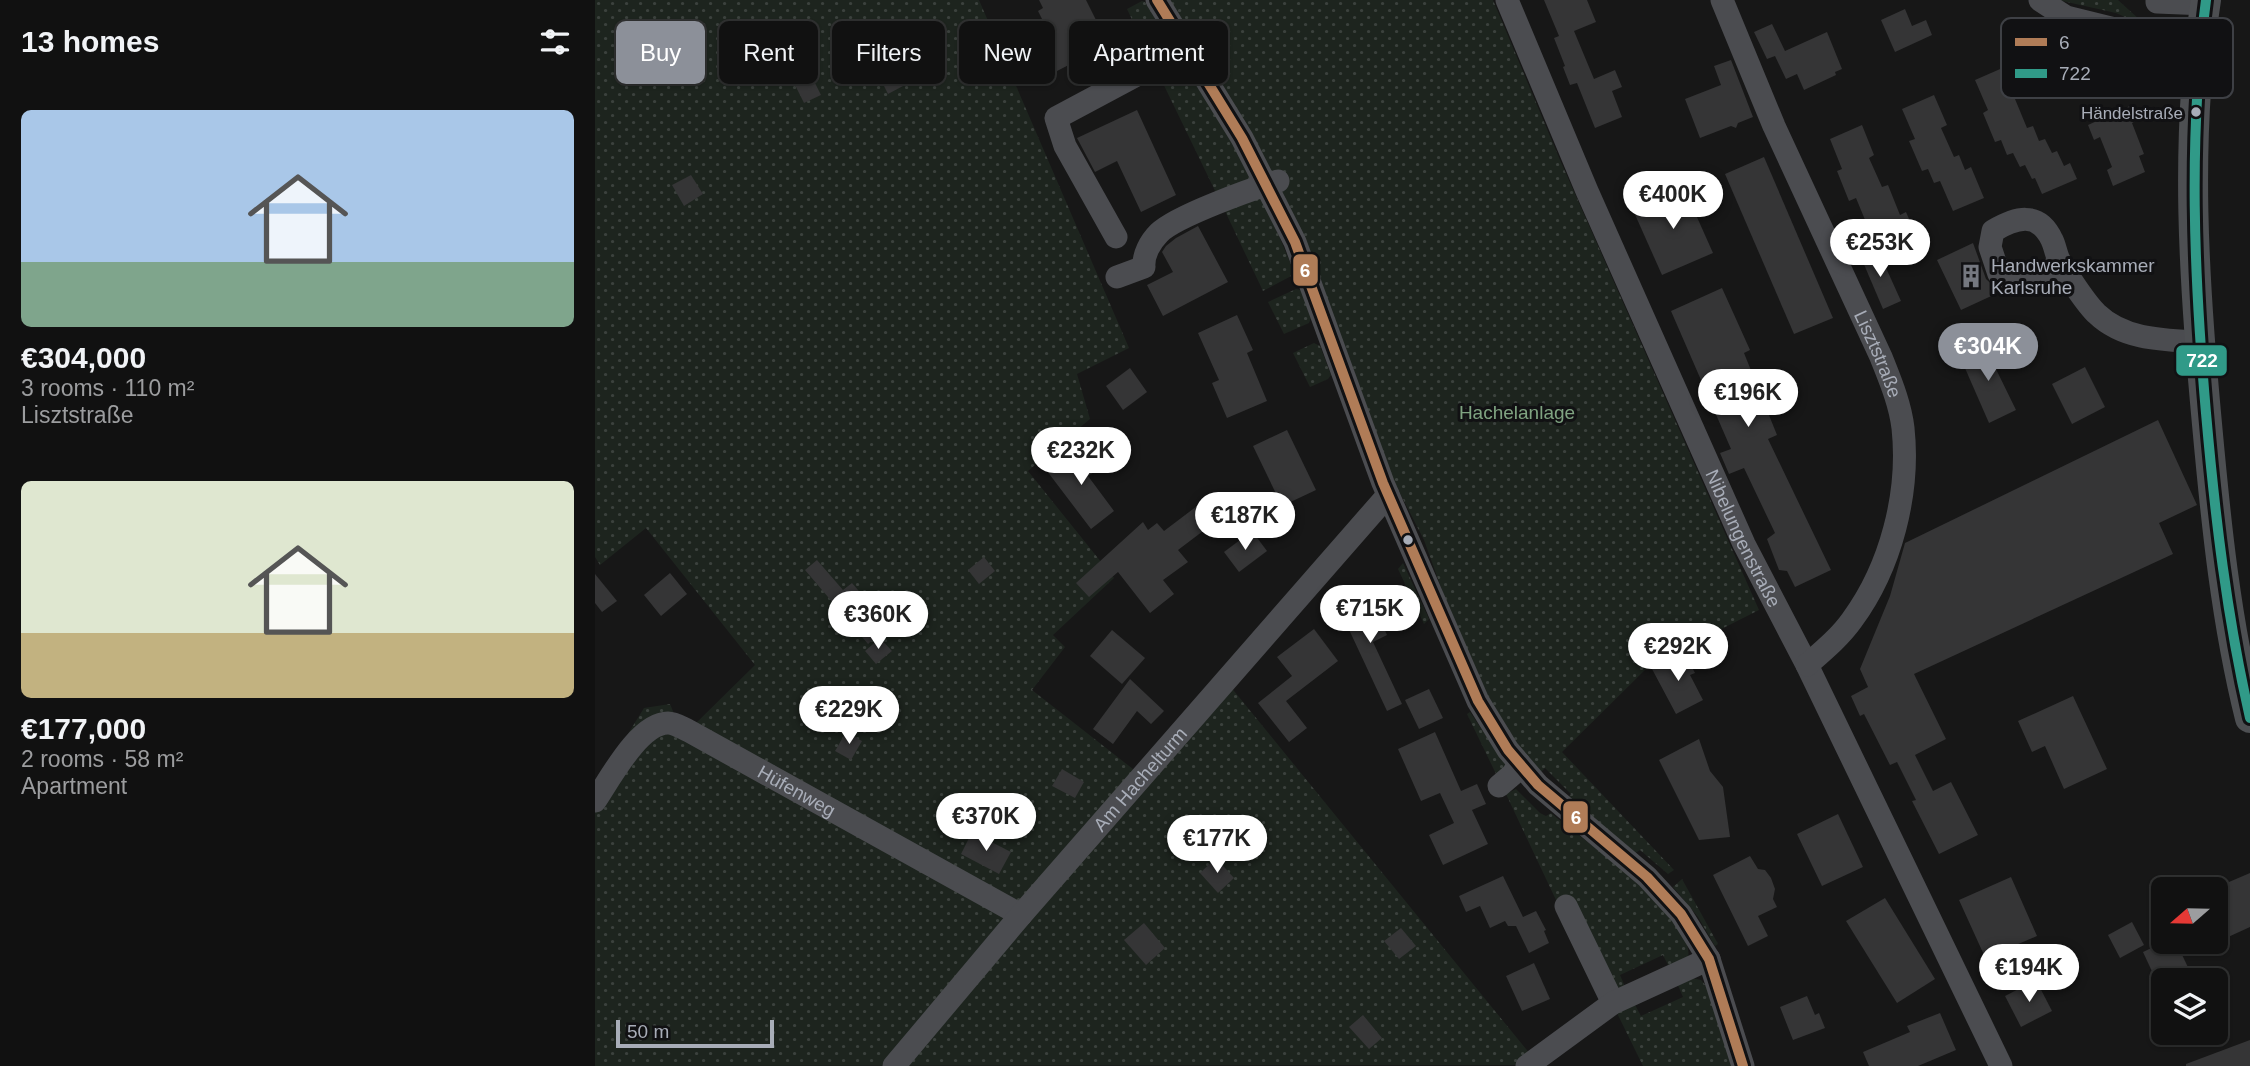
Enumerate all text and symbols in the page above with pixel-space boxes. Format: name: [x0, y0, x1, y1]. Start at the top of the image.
legend: [2001, 18, 2233, 98]
chip: Buy: [616, 21, 705, 84]
chip: Rent: [719, 21, 818, 84]
chip: Filters: [832, 21, 945, 84]
chip: New: [959, 21, 1055, 84]
chip: Apartment: [1069, 21, 1228, 84]
icon: filters: [536, 23, 574, 61]
text: 13 homes: [21, 25, 159, 58]
text: 6: [2059, 32, 2070, 53]
text: 722: [2059, 63, 2091, 84]
place label: Händelstraße: [2081, 104, 2183, 123]
marker: Händelstraße: [2189, 105, 2203, 119]
icon: home: [235, 156, 361, 282]
pin: €400K: [1624, 172, 1722, 231]
text: €400K: [1639, 181, 1707, 207]
pin: €253K: [1831, 219, 1929, 279]
text: €253K: [1846, 229, 1914, 255]
line badge: 6: [1292, 253, 1319, 287]
place label: Handwerkskammer Karlsruhe: [1991, 255, 2155, 298]
text: 6: [1300, 260, 1310, 281]
building icon: Handwerkskammer Karlsruhe: [1957, 262, 1985, 290]
street label: Lisztstraße: [1850, 307, 1905, 400]
pin: €304K: [1939, 324, 2037, 383]
text: €304K: [1954, 333, 2022, 359]
text: €304,000: [21, 341, 146, 374]
line badge: 722: [2175, 344, 2228, 377]
text: 722: [2186, 350, 2218, 371]
pin: €196K: [1699, 370, 1797, 429]
text: 3 rooms · 110 m²: [21, 375, 194, 401]
text: €196K: [1714, 379, 1782, 405]
text: Lisztstraße: [21, 402, 133, 428]
park label: Hachelanlage: [1459, 402, 1575, 423]
pin: €232K: [1032, 428, 1130, 487]
text: €232K: [1047, 437, 1115, 463]
street label: Nibelungenstraße: [1701, 466, 1785, 611]
pin: €187K: [1196, 492, 1294, 552]
text: €187K: [1211, 502, 1279, 528]
icon: home: [235, 527, 361, 653]
unlabelled marker: [1401, 533, 1415, 547]
pin: €715K: [1321, 586, 1419, 645]
pin: €360K: [829, 592, 927, 651]
text: €715K: [1336, 595, 1404, 621]
text: €360K: [844, 601, 912, 627]
pin: €292K: [1629, 624, 1727, 683]
text: €292K: [1644, 633, 1712, 659]
pin: €229K: [800, 686, 898, 746]
text: €229K: [815, 696, 883, 722]
text: €177,000: [21, 712, 146, 745]
street label: Am Hachelturm: [1089, 723, 1191, 836]
text: 2 rooms · 58 m²: [21, 746, 183, 772]
street label: Hüfenweg: [754, 761, 839, 821]
text: Apartment: [21, 773, 127, 799]
pin: €370K: [937, 794, 1035, 853]
line badge: 6: [1562, 800, 1589, 834]
text: €370K: [952, 803, 1020, 829]
text: 6: [1571, 807, 1581, 828]
pin: €177K: [1168, 816, 1266, 875]
text: €177K: [1183, 825, 1251, 851]
north arrow: [2151, 877, 2228, 954]
map controls: [2151, 877, 2228, 1045]
pin: €194K: [1980, 944, 2078, 1004]
text: €194K: [1995, 954, 2063, 980]
button: layers: [2151, 968, 2228, 1045]
scale bar: [616, 1017, 773, 1049]
text: 50 m: [627, 1021, 669, 1042]

